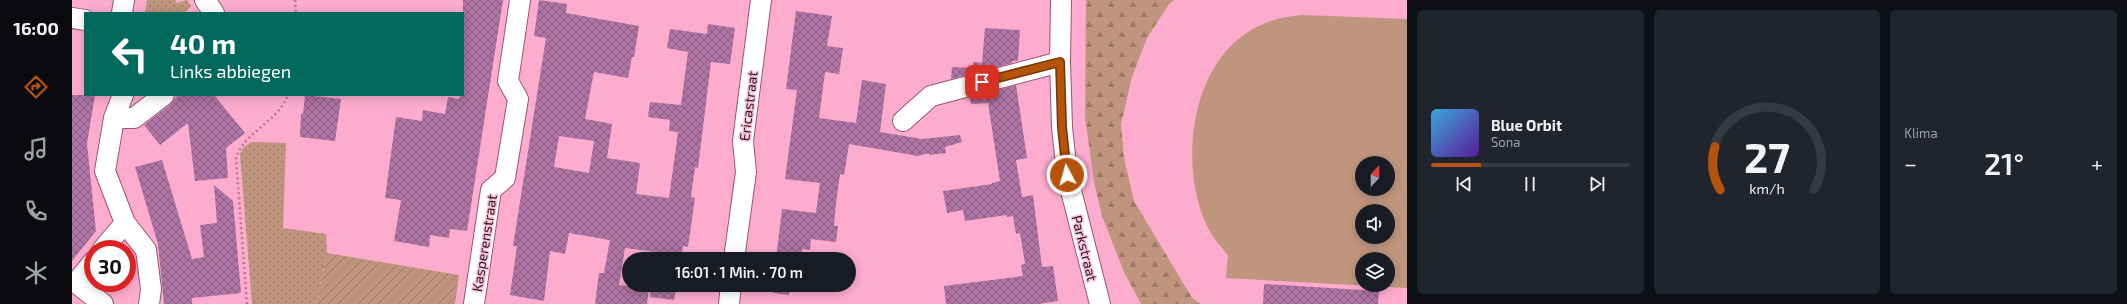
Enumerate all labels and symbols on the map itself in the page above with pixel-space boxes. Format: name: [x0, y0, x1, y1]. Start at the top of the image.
pin: [965, 65, 999, 99]
street label: Ericastraat: [735, 70, 761, 142]
position arrow: [1046, 154, 1088, 196]
north arrow: [1355, 156, 1395, 196]
street label: Kasperenstraat: [468, 193, 500, 293]
street label: Parkstraat: [1069, 213, 1101, 283]
speed limit sign: 30: [84, 240, 136, 292]

